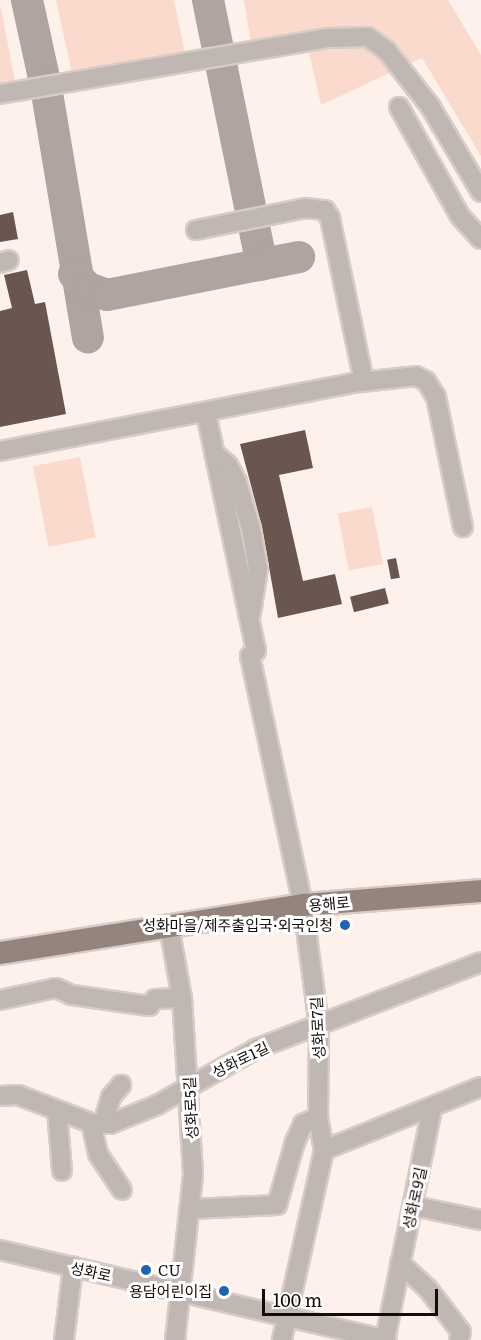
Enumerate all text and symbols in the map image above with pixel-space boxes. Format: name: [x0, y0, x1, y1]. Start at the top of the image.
street label: 용해로: [308, 892, 350, 914]
place label: 성화마을/제주출입국·외국인청: [142, 916, 333, 934]
marker: 성화마을/제주출입국·외국인청: [338, 918, 352, 932]
street label: 성화로7길: [306, 996, 328, 1060]
street label: 성화로1길: [209, 1037, 271, 1081]
street label: 성화로5길: [179, 1076, 201, 1140]
street label: 성화로9길: [399, 1165, 429, 1231]
street label: 성화로: [69, 1258, 113, 1284]
place label: CU: [158, 1261, 181, 1279]
marker: CU: [139, 1263, 153, 1277]
scale bar: [265, 1277, 440, 1315]
place label: 용담어린이집: [129, 1282, 212, 1300]
marker: 용담어린이집: [217, 1284, 231, 1298]
text: 100 m: [273, 1286, 322, 1313]

